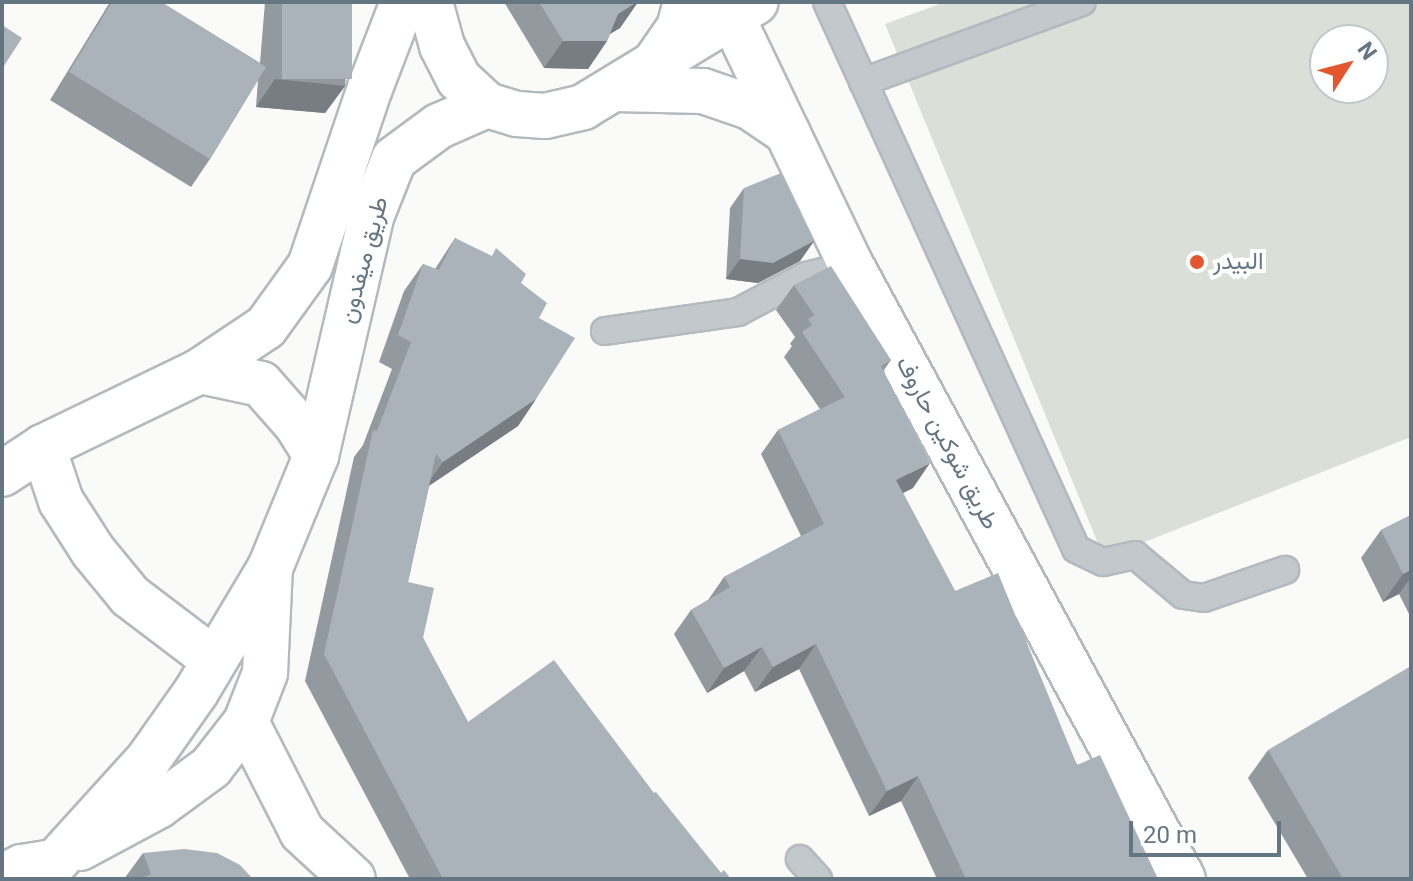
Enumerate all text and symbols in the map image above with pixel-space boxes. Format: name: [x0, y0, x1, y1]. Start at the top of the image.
north arrow: [1309, 24, 1389, 104]
text: N: [1353, 37, 1382, 64]
street label: طريق ميفدون: [333, 194, 395, 326]
place label: البيدر: [1213, 248, 1263, 276]
marker: البيدر: [1188, 253, 1206, 271]
street label: طريق شوكين حاروف: [889, 352, 1005, 534]
scale bar: [1133, 805, 1285, 855]
text: 20 m: [1143, 821, 1197, 849]

